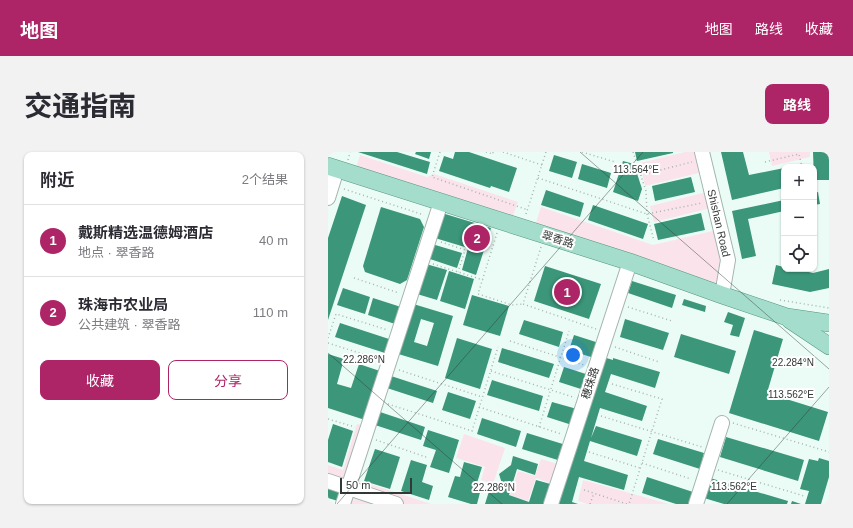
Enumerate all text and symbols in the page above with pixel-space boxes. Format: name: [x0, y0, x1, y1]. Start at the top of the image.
text: 地图: [20, 20, 58, 41]
text: 地图: [705, 21, 733, 37]
text: 路线: [755, 21, 783, 37]
text: 收藏: [805, 21, 833, 37]
button: 路线: [765, 84, 829, 124]
text: 交通指南: [24, 91, 136, 122]
text: 113.564°E: [613, 164, 659, 175]
map controls: [781, 164, 817, 272]
button: +: [781, 164, 817, 200]
text: 附近: [40, 171, 74, 190]
text: 2个结果: [242, 172, 288, 187]
street label: Shishan Road: [705, 188, 733, 258]
button: −: [781, 200, 817, 236]
pin: 2: [464, 223, 490, 253]
text: 戴斯精选温德姆酒店: [78, 224, 213, 241]
street label: 翠香路: [540, 228, 576, 250]
text: 1: [49, 233, 57, 248]
text: 40 m: [259, 233, 288, 248]
button: locate: [781, 236, 817, 272]
text: 地点 · 翠香路: [78, 245, 155, 260]
pin: 1: [554, 277, 580, 307]
text: 珠海市农业局: [78, 296, 168, 313]
text: 2: [49, 305, 57, 320]
text: 110 m: [253, 305, 288, 320]
text: 公共建筑 · 翠香路: [78, 317, 181, 332]
your location: [563, 345, 583, 365]
text: 22.286°N: [343, 354, 385, 365]
text: 22.284°N: [772, 357, 814, 368]
button: 收藏: [40, 360, 160, 400]
button: 分享: [168, 360, 288, 400]
street label: 穗珠路: [579, 365, 601, 401]
text: 113.562°E: [768, 389, 814, 400]
scale bar: [340, 476, 412, 495]
text: 50 m: [346, 479, 370, 491]
text: 113.562°E: [711, 481, 757, 492]
text: 22.286°N: [473, 482, 515, 493]

